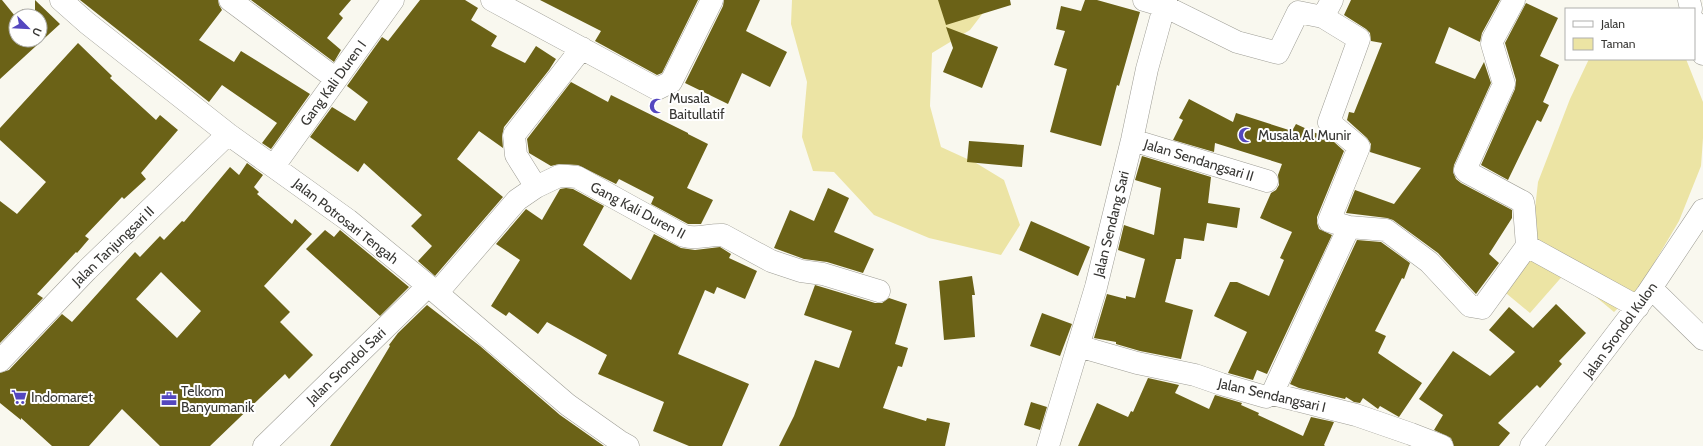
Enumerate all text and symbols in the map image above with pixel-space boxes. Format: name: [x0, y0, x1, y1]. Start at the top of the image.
north arrow: [8, 8, 48, 48]
legend: [1565, 8, 1695, 60]
text: Jalan: [1600, 16, 1625, 31]
text: U: [29, 26, 45, 39]
text: Taman: [1601, 36, 1636, 51]
street label: Gang Kali Duren I: [296, 37, 370, 129]
place label: Musala Baitullatif: [669, 89, 725, 123]
mosque icon: Musala Baitullatif: [648, 97, 666, 115]
mosque icon: Musala Al Munir: [1237, 126, 1255, 144]
place label: Musala Al Munir: [1258, 126, 1352, 144]
street label: Jalan Sendangsari II: [1141, 134, 1256, 185]
street label: Jalan Sendang Sari: [1089, 169, 1133, 280]
street label: Jalan Potrosari Tengah: [289, 174, 402, 268]
street label: Gang Kali Duren II: [587, 177, 689, 243]
street label: Jalan Tanjungsari II: [67, 202, 158, 291]
street label: Jalan Srondol Kulon: [1578, 278, 1661, 382]
street label: Jalan Srondol Sari: [302, 324, 389, 409]
street label: Jalan Sendangsari I: [1215, 374, 1328, 416]
place label: Telkom Banyumanik: [181, 382, 255, 416]
supermarket icon: Indomaret: [10, 388, 28, 406]
place label: Indomaret: [31, 388, 93, 406]
office icon: Telkom Banyumanik: [160, 390, 178, 408]

